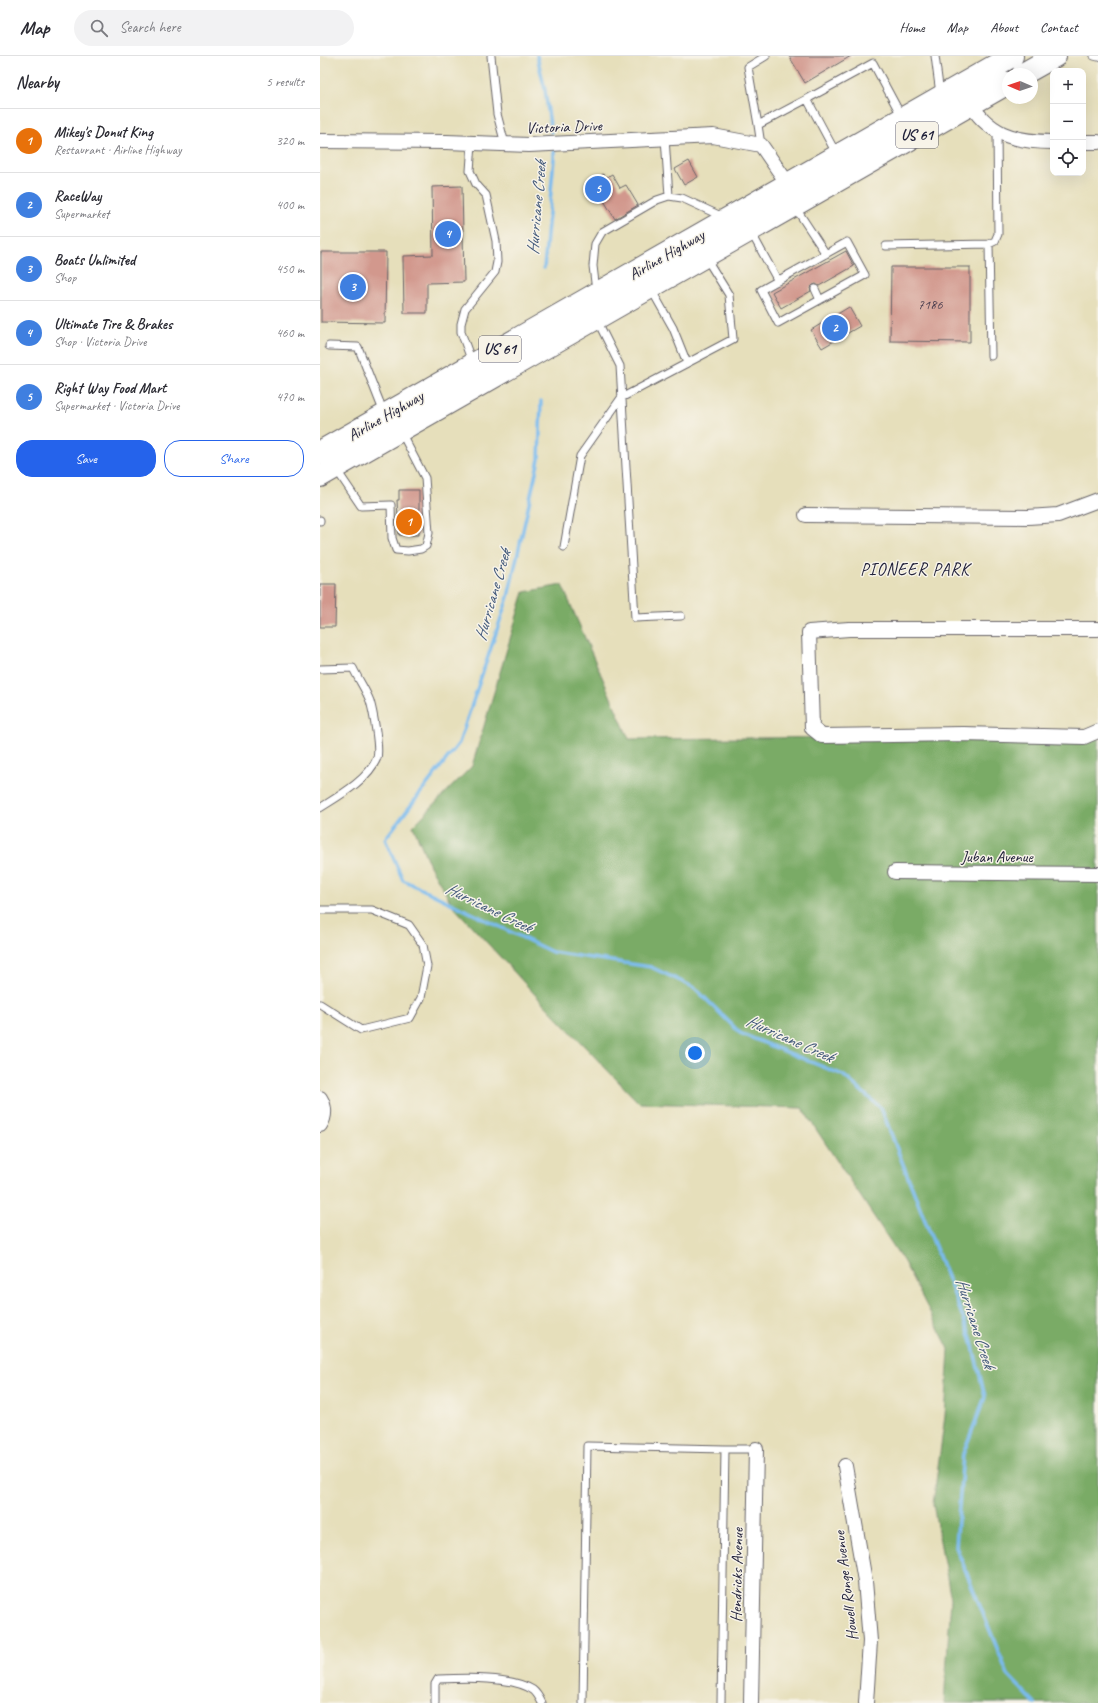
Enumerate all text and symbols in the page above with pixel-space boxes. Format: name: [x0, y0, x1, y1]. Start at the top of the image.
search box: [74, 10, 354, 46]
text: Map: [20, 16, 50, 40]
icon: search: [88, 17, 110, 39]
text: Search here: [120, 18, 181, 37]
text: Home: [899, 19, 925, 36]
text: Map: [947, 19, 968, 36]
text: About: [990, 19, 1018, 36]
text: Contact: [1040, 19, 1078, 36]
north arrow: [1002, 68, 1038, 104]
map controls: [1050, 68, 1086, 176]
button: +: [1050, 68, 1086, 104]
text: Nearby: [16, 72, 59, 93]
text: 5 results: [266, 74, 304, 90]
button: −: [1050, 104, 1086, 140]
street label: Victoria Drive: [526, 116, 604, 138]
road number: US 61: [896, 122, 938, 148]
text: Mikey's Donut King: [54, 123, 153, 142]
text: 1: [26, 133, 32, 149]
text: 320 m: [276, 133, 304, 149]
button: locate: [1050, 140, 1086, 176]
text: Restaurant · Airline Highway: [54, 142, 181, 158]
water label: Hurricane Creek: [522, 157, 551, 255]
pin: 5: [585, 174, 611, 204]
text: RaceWay: [54, 187, 101, 206]
text: 2: [26, 197, 32, 213]
text: 400 m: [276, 197, 304, 213]
text: Supermarket: [54, 206, 109, 222]
pin: 4: [435, 219, 461, 249]
street label: Airline Highway: [625, 224, 709, 285]
text: Boats Unlimited: [54, 251, 135, 270]
text: 3: [26, 261, 32, 277]
text: 450 m: [276, 261, 304, 277]
text: Shop: [54, 270, 76, 286]
pin: 3: [340, 272, 366, 302]
house number: 7186: [917, 296, 943, 313]
pin: 2: [822, 313, 848, 343]
text: Ultimate Tire & Brakes: [54, 315, 172, 334]
text: 4: [26, 325, 32, 341]
text: 460 m: [276, 325, 304, 341]
text: Shop · Victoria Drive: [54, 334, 146, 350]
road number: US 61: [479, 336, 521, 362]
text: Right Way Food Mart: [54, 379, 166, 398]
street label: Airline Highway: [344, 385, 428, 446]
text: 5: [26, 389, 32, 405]
text: 470 m: [276, 389, 304, 405]
text: Supermarket · Victoria Drive: [54, 398, 180, 414]
button: Save: [16, 440, 156, 477]
button: Share: [164, 440, 304, 477]
pin: 1: [396, 507, 422, 537]
water label: Hurricane Creek: [470, 544, 516, 643]
district label: PIONEER PARK: [860, 559, 972, 580]
street label: Juban Avenue: [960, 847, 1035, 867]
water label: Hurricane Creek: [442, 878, 539, 939]
water label: Hurricane Creek: [743, 1010, 840, 1069]
your location: [685, 1043, 705, 1063]
water label: Hurricane Creek: [951, 1276, 1001, 1374]
street label: Hendricks Avenue: [726, 1526, 748, 1622]
street label: Howell Ronge Avenue: [829, 1528, 863, 1642]

